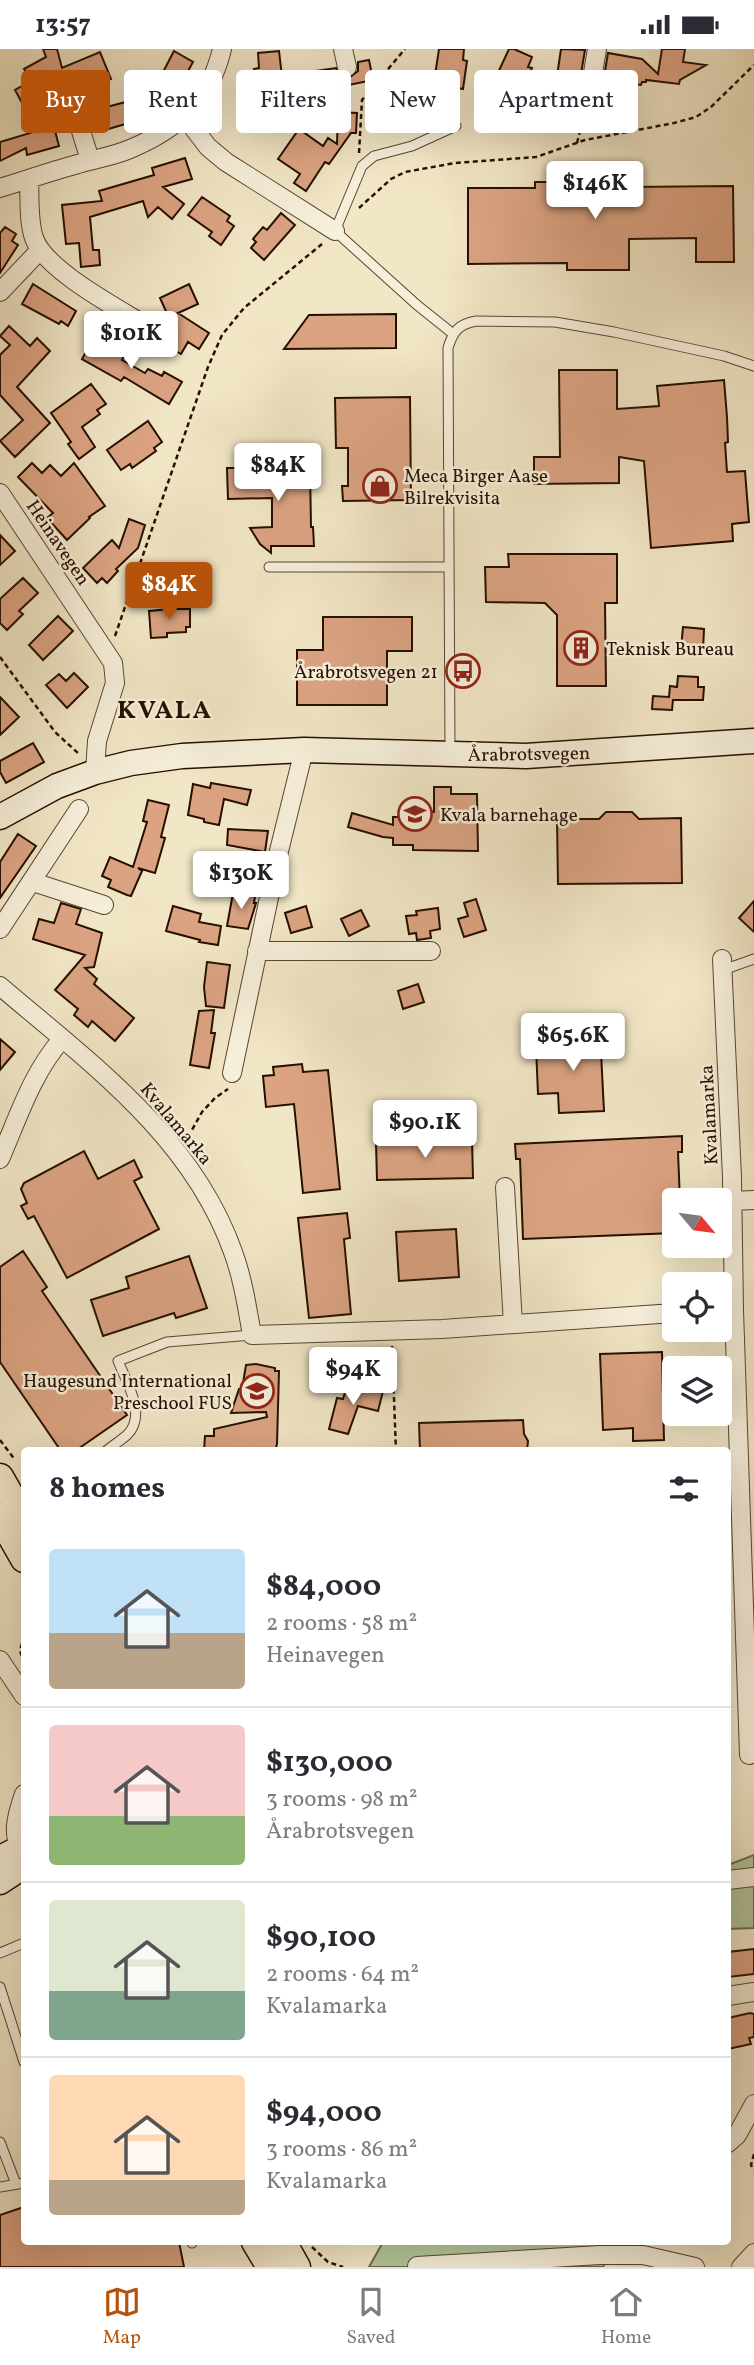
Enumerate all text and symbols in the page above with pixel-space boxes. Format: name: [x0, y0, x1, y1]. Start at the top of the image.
text: 13:57: [35, 7, 91, 43]
chip: Buy: [21, 70, 110, 133]
chip: Rent: [124, 70, 222, 133]
chip: Filters: [236, 70, 351, 133]
chip: New: [365, 70, 460, 133]
chip: Apartment: [474, 70, 638, 133]
pin: $146K: [546, 162, 644, 221]
text: $146K: [562, 168, 628, 200]
pin: $101K: [82, 311, 180, 371]
text: $101K: [100, 318, 162, 350]
pin: $84K: [237, 443, 319, 503]
text: $84K: [250, 450, 306, 482]
place label: Meca Birger Aase Bilrekvisita: [404, 464, 548, 512]
shop icon: Meca Birger Aase Bilrekvisita: [361, 467, 399, 505]
street label: Heinavegen: [19, 495, 96, 591]
pin: $84K: [128, 563, 210, 622]
text: $84K: [141, 569, 197, 601]
building icon: Teknisk Bureau: [562, 629, 600, 667]
place label: Teknisk Bureau: [606, 637, 734, 663]
bus stop icon: Årabrotsvegen 21: [444, 652, 482, 690]
place label: Årabrotsvegen 21: [294, 660, 438, 686]
district label: KVALA: [117, 693, 213, 729]
street label: Årabrotsvegen: [468, 741, 591, 769]
school or university icon: Kvala barnehage: [396, 795, 434, 833]
place label: Kvala barnehage: [440, 803, 578, 829]
pin: $130K: [192, 851, 290, 911]
text: $130K: [209, 858, 273, 890]
pin: $65.6K: [516, 1013, 630, 1073]
text: $65.6K: [537, 1020, 609, 1052]
street label: Kvalamarka: [694, 1064, 726, 1166]
street label: Kvalamarka: [133, 1078, 218, 1171]
pin: $90.1K: [368, 1101, 482, 1160]
text: $90.1K: [389, 1107, 461, 1139]
north arrow: [662, 1188, 732, 1258]
map controls: [662, 1188, 732, 1426]
button: locate: [662, 1272, 732, 1342]
pin: $94K: [312, 1347, 394, 1407]
text: $94K: [325, 1354, 381, 1386]
button: layers: [662, 1356, 732, 1426]
place label: Haugesund International Preschool FUS: [23, 1369, 232, 1417]
school or university icon: Haugesund International Preschool FUS: [238, 1372, 276, 1410]
text: 8 homes: [49, 1468, 165, 1510]
icon: filters: [665, 1470, 703, 1508]
text: $84,000: [266, 1566, 381, 1608]
icon: home: [105, 1577, 189, 1661]
text: 2 rooms · 58 m²: [266, 1608, 417, 1640]
text: Heinavegen: [266, 1640, 385, 1672]
text: $130,000: [266, 1742, 393, 1784]
icon: home: [105, 1753, 189, 1837]
text: 3 rooms · 98 m²: [266, 1784, 418, 1816]
text: Årabrotsvegen: [266, 1816, 414, 1848]
text: $90,100: [266, 1917, 376, 1959]
icon: home: [105, 1928, 189, 2012]
text: 2 rooms · 64 m²: [266, 1959, 419, 1991]
text: Kvalamarka: [266, 1991, 387, 2023]
text: $94,000: [266, 2092, 382, 2134]
icon: home: [105, 2103, 189, 2187]
text: 3 rooms · 86 m²: [266, 2134, 417, 2166]
text: Kvalamarka: [266, 2166, 387, 2198]
tab: Map: [103, 2283, 141, 2351]
tab: Saved: [346, 2283, 395, 2351]
tab: Home: [601, 2283, 651, 2351]

